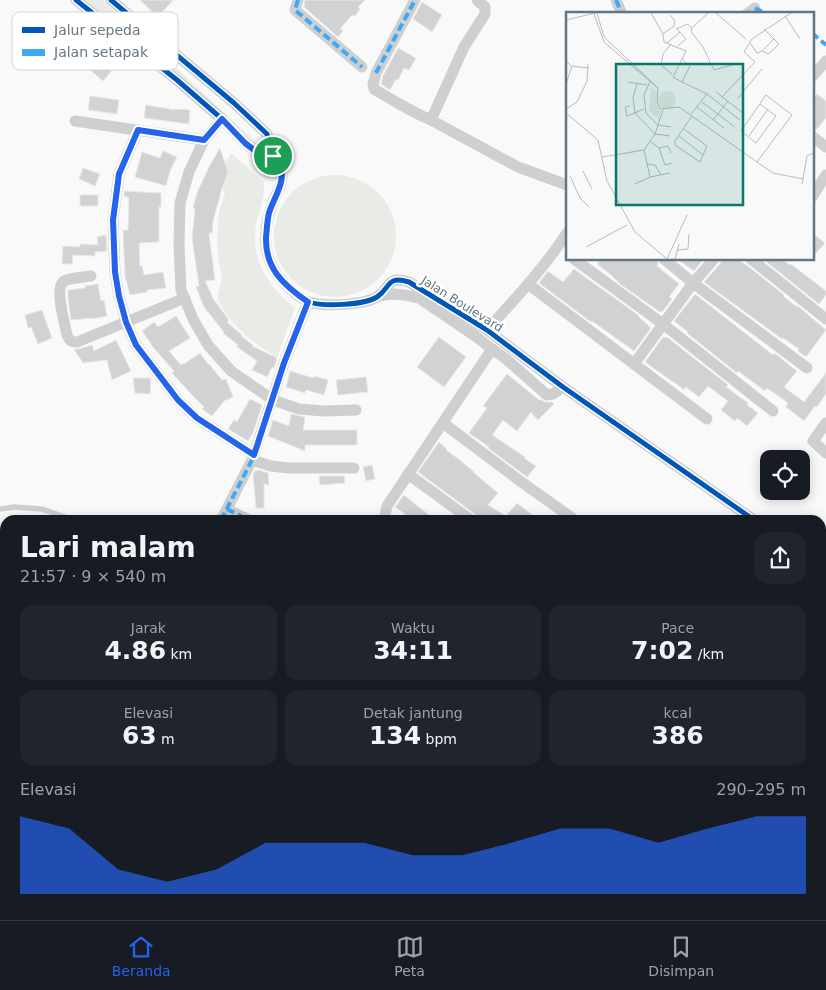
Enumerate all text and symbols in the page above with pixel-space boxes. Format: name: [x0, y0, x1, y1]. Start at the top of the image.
legend: [12, 12, 178, 70]
inset map: [566, 12, 814, 260]
text: Jalur sepeda: [53, 22, 141, 38]
text: Jalan setapak: [53, 44, 149, 60]
pin: [252, 135, 294, 177]
icon: arrive: [259, 142, 287, 170]
street label: Jalan Boulevard: [418, 273, 505, 335]
map controls: [760, 450, 810, 500]
button: locate: [760, 450, 810, 500]
text: Lari malam: [20, 531, 196, 564]
button: share: [754, 532, 806, 584]
text: 21:57 · 9 × 540 m: [20, 567, 166, 586]
text: Jarak: [131, 620, 166, 636]
text: Waktu: [391, 620, 435, 636]
text: Pace: [661, 620, 694, 636]
text: 4.86: [104, 636, 166, 665]
text: 34:11: [373, 636, 453, 665]
text: 7:02: [631, 636, 693, 665]
text: km: [166, 646, 192, 662]
text: /km: [693, 646, 724, 662]
text: Elevasi: [124, 705, 173, 721]
text: Detak jantung: [363, 705, 463, 721]
text: kcal: [664, 705, 692, 721]
text: 63: [122, 721, 157, 750]
text: 134: [369, 721, 421, 750]
text: 386: [652, 721, 704, 750]
text: m: [157, 731, 175, 747]
text: bpm: [421, 731, 457, 747]
text: Elevasi: [20, 780, 76, 799]
text: 290–295 m: [716, 780, 806, 799]
tab: Beranda: [112, 933, 171, 979]
tab: Peta: [394, 933, 425, 979]
tab: Disimpan: [648, 933, 714, 979]

